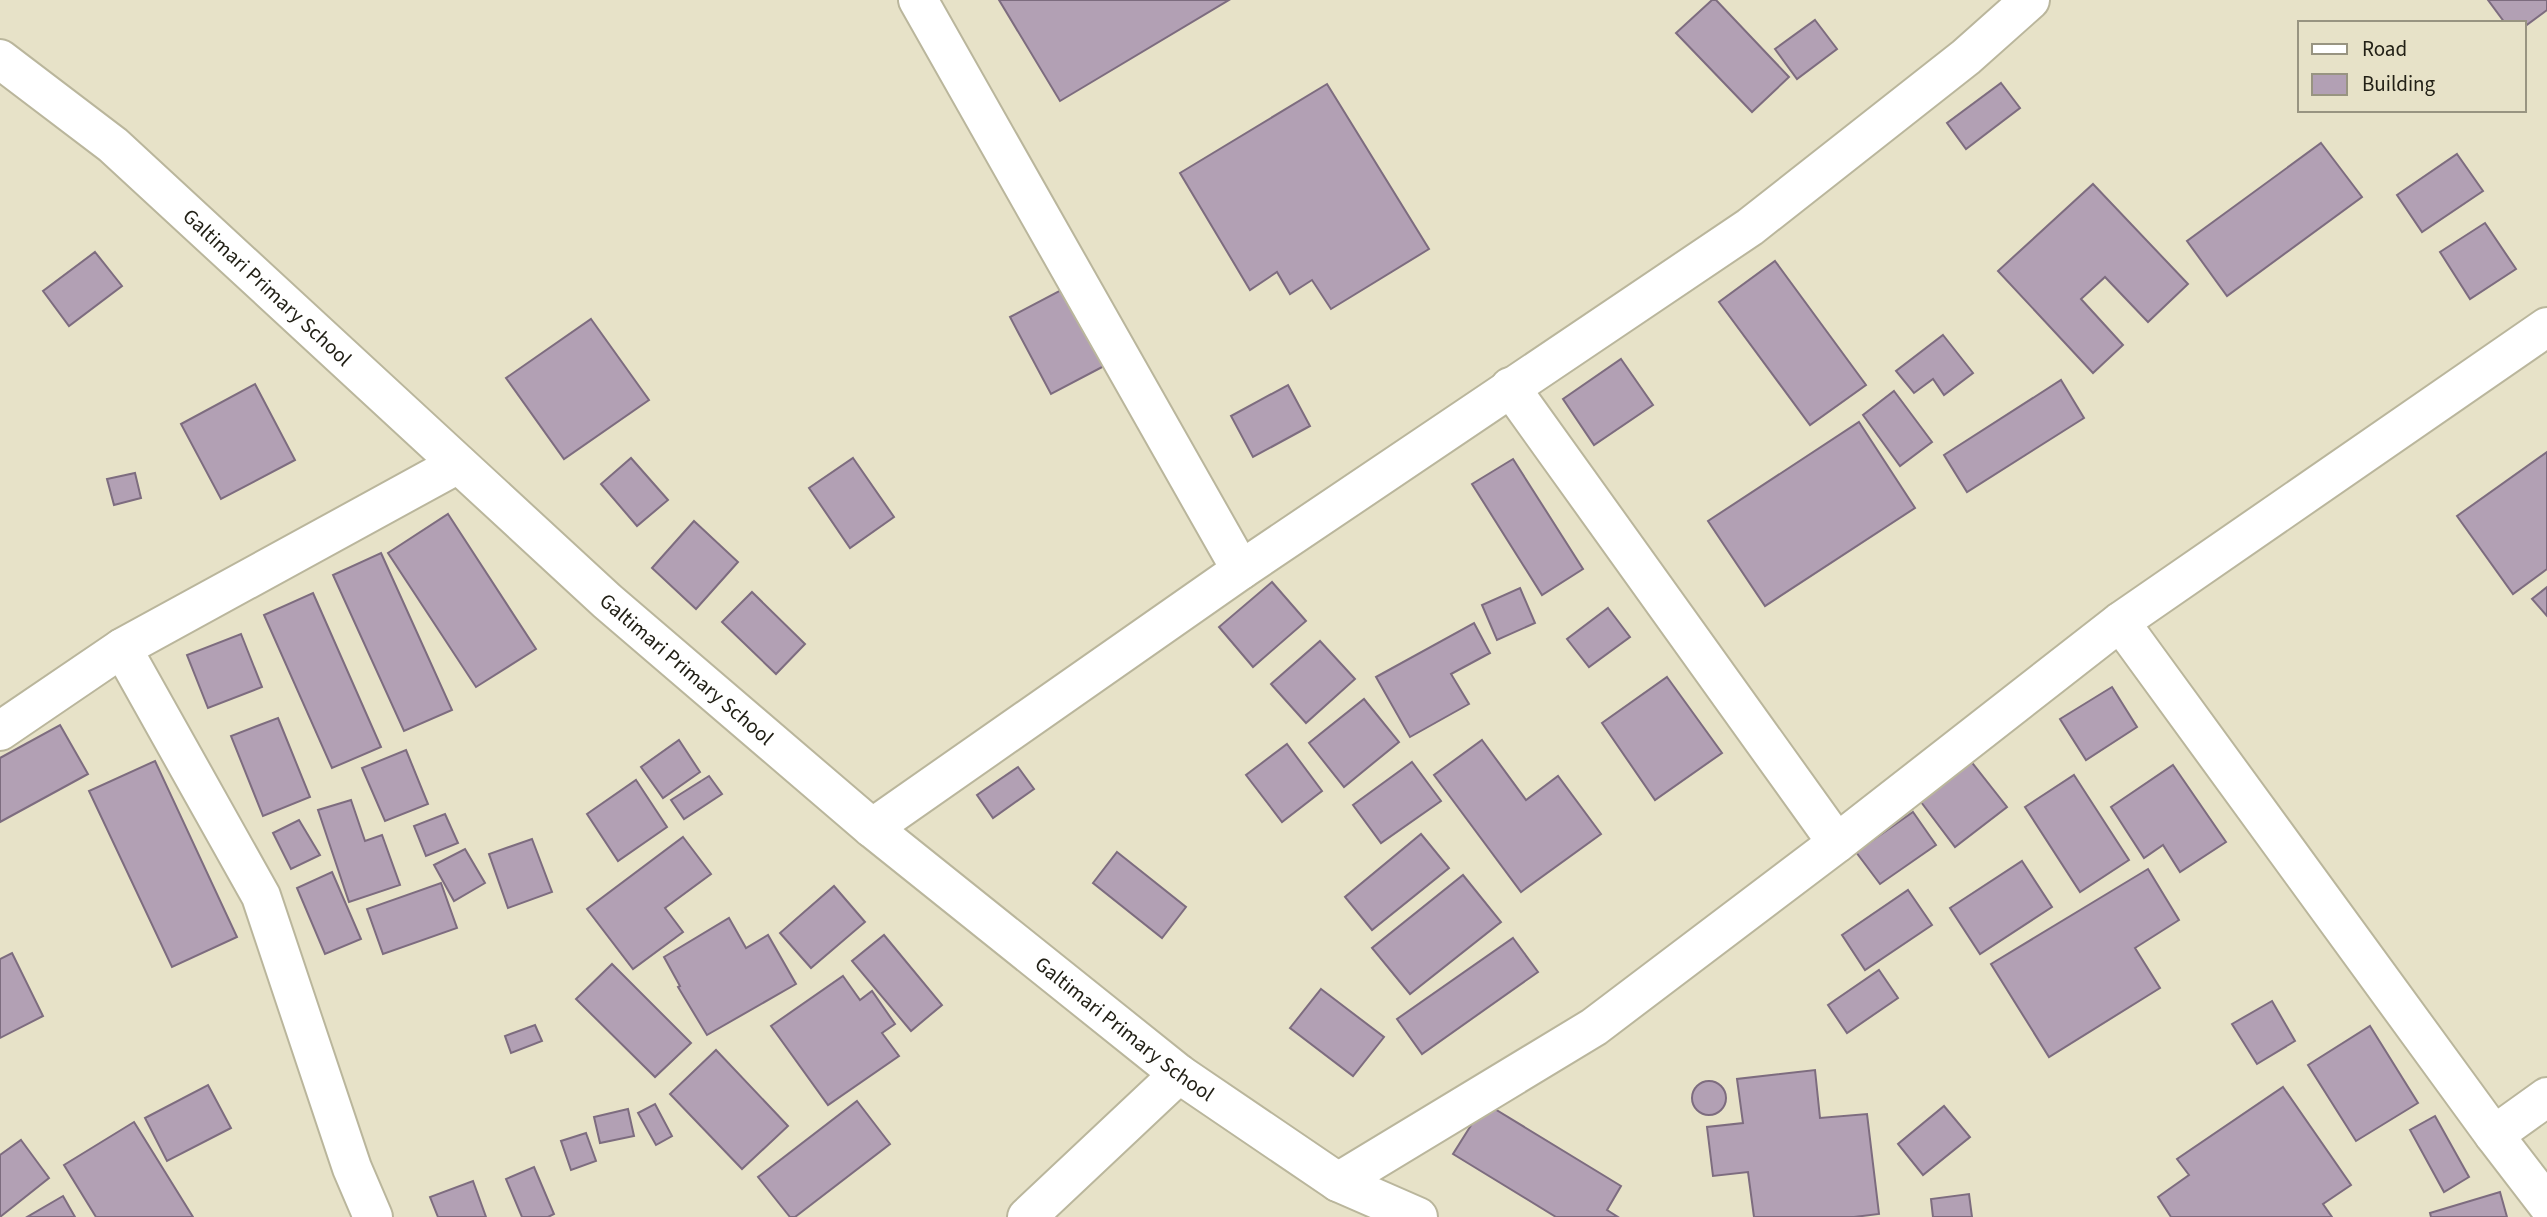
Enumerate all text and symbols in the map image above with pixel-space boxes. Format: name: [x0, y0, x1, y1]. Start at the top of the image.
legend: [2298, 21, 2526, 112]
text: Road: [2362, 34, 2407, 64]
text: Building: [2362, 69, 2436, 99]
street label: Galtimari Primary School: [176, 202, 358, 373]
street label: Galtimari Primary School: [593, 586, 780, 752]
street label: Galtimari Primary School: [1028, 949, 1220, 1109]

